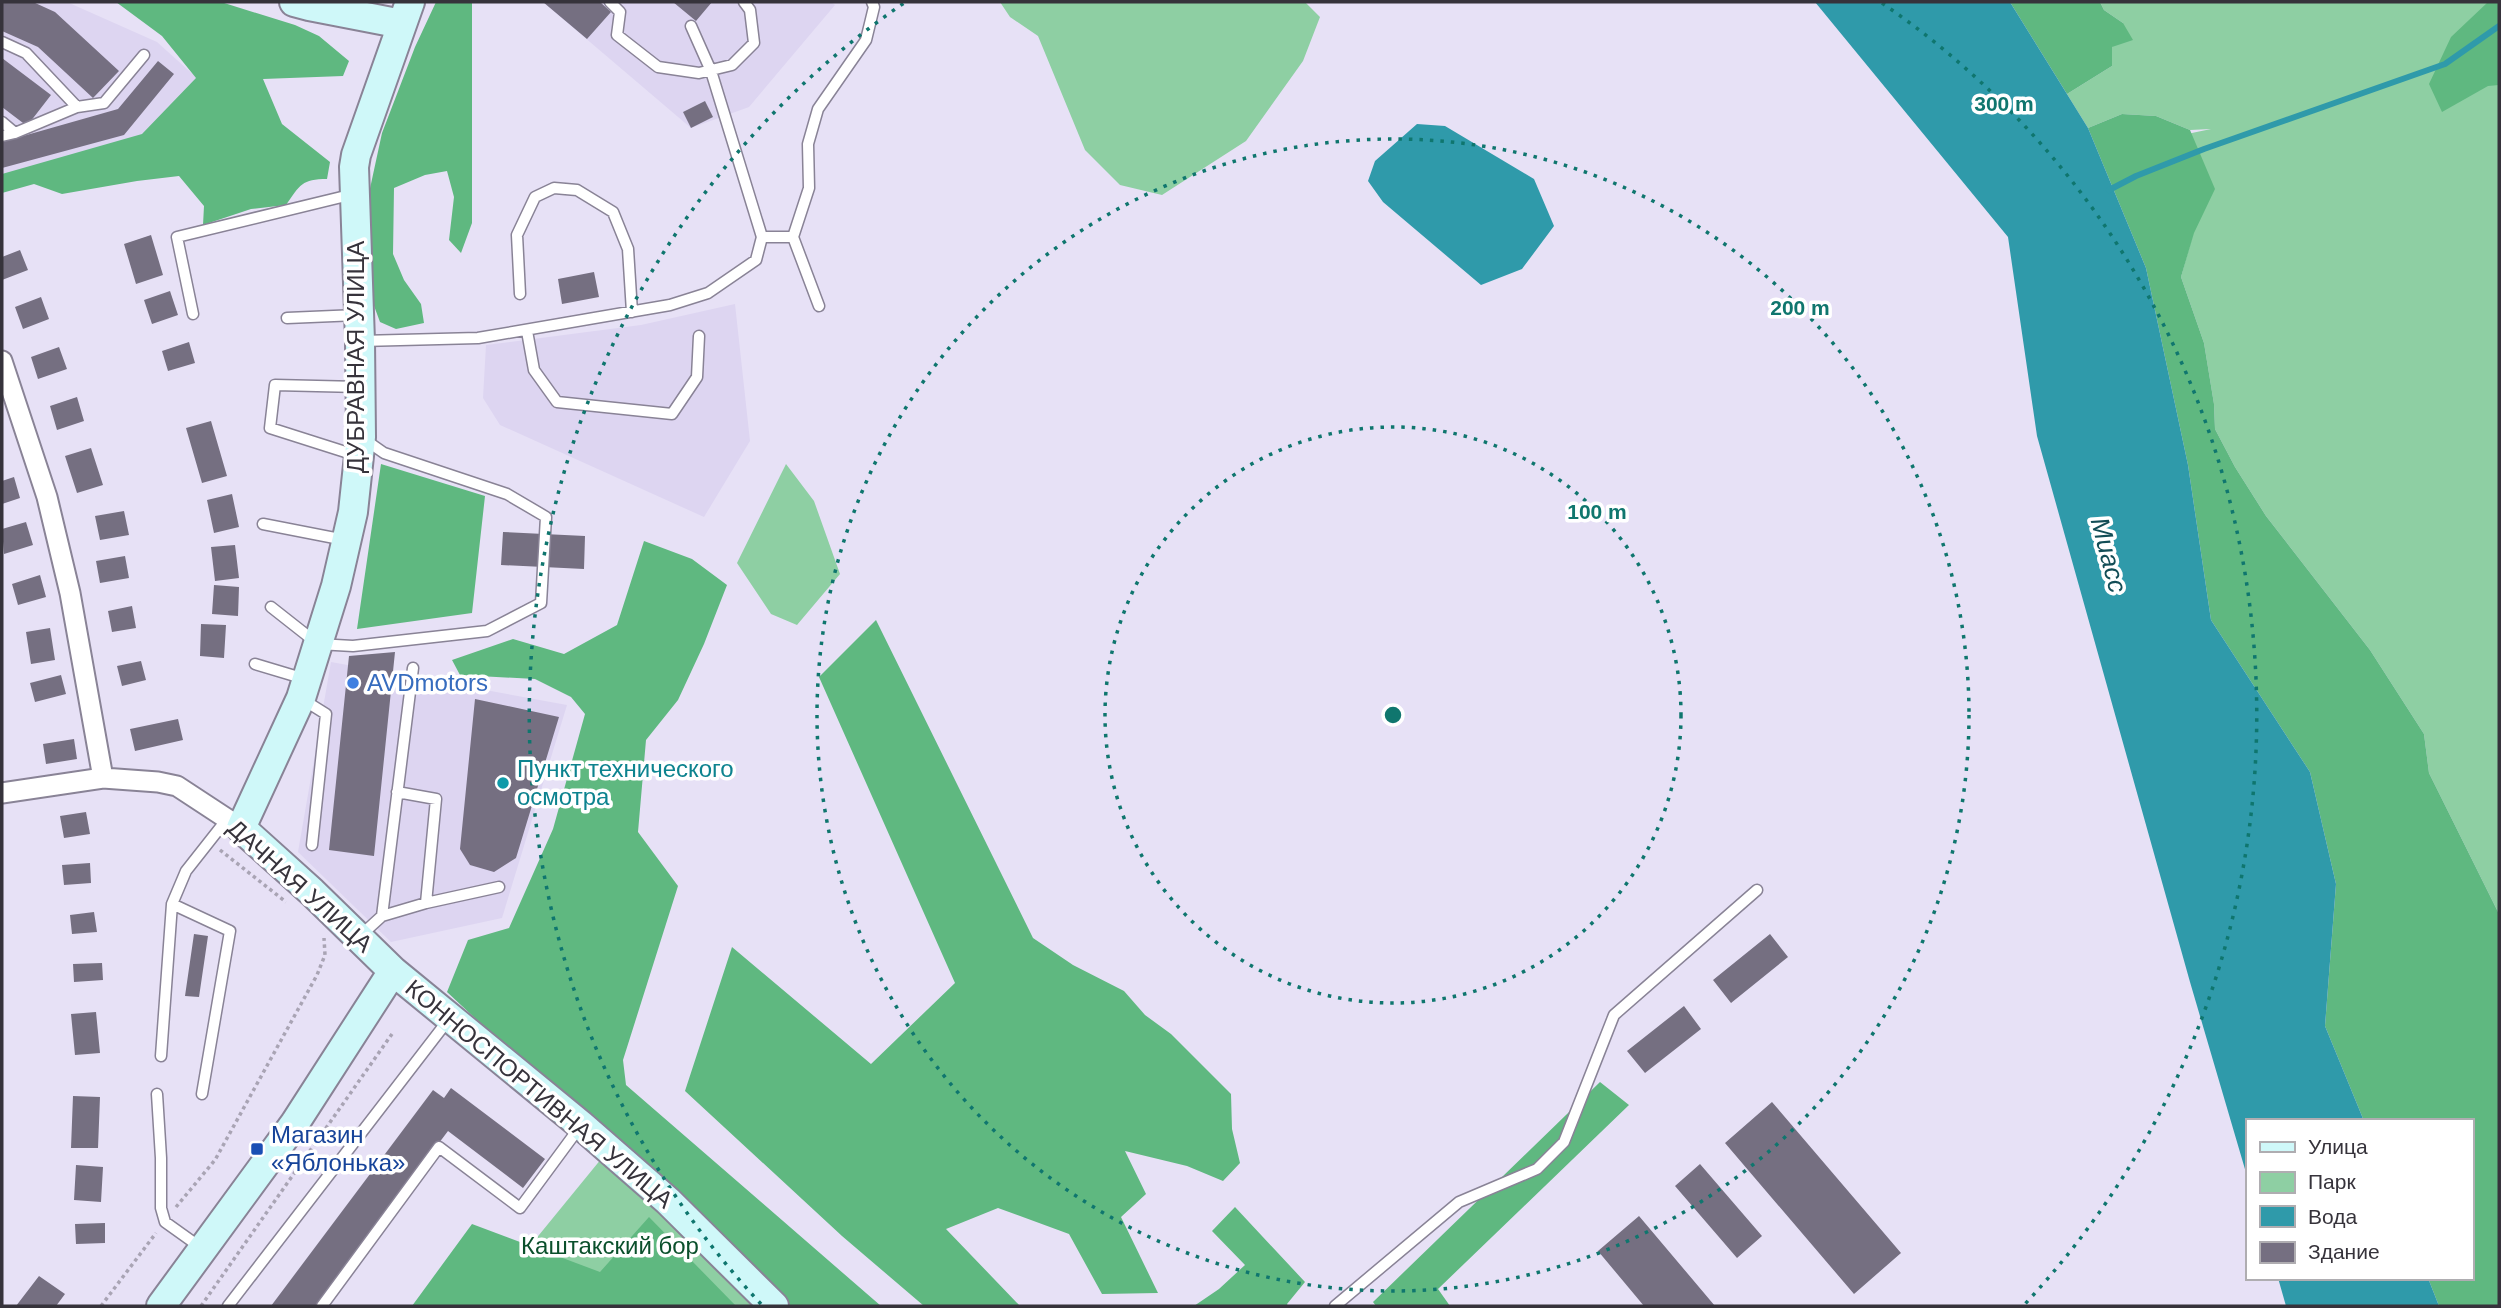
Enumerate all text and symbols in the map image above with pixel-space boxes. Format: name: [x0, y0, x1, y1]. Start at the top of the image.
text: 300 m: [1974, 92, 2034, 115]
street label: ДУБРАВНАЯ УЛИЦА: [342, 241, 369, 473]
text: 200 m: [1770, 296, 1830, 319]
text: 100 m: [1567, 500, 1627, 523]
water label: Миасс: [2085, 514, 2133, 596]
place label: AVDmotors: [367, 669, 488, 696]
marker: AVDmotors: [345, 675, 361, 691]
centre of rings: [1381, 703, 1405, 727]
place label: Пункт технического осмотра: [517, 755, 734, 810]
marker: Пункт технического осмотра: [495, 775, 511, 791]
street label: ДАЧНАЯ УЛИЦА: [223, 814, 378, 958]
street label: КОННОСПОРТИВНАЯ УЛИЦА: [400, 974, 678, 1213]
legend: [2246, 1119, 2473, 1280]
place label: Магазин «Яблонька»: [271, 1121, 405, 1176]
text: Улица: [2308, 1135, 2368, 1158]
marker: Магазин «Яблонька»: [249, 1141, 265, 1157]
text: Парк: [2308, 1170, 2356, 1193]
text: Вода: [2308, 1205, 2357, 1228]
park label: Каштакский бор: [521, 1232, 699, 1259]
text: Здание: [2308, 1240, 2380, 1263]

